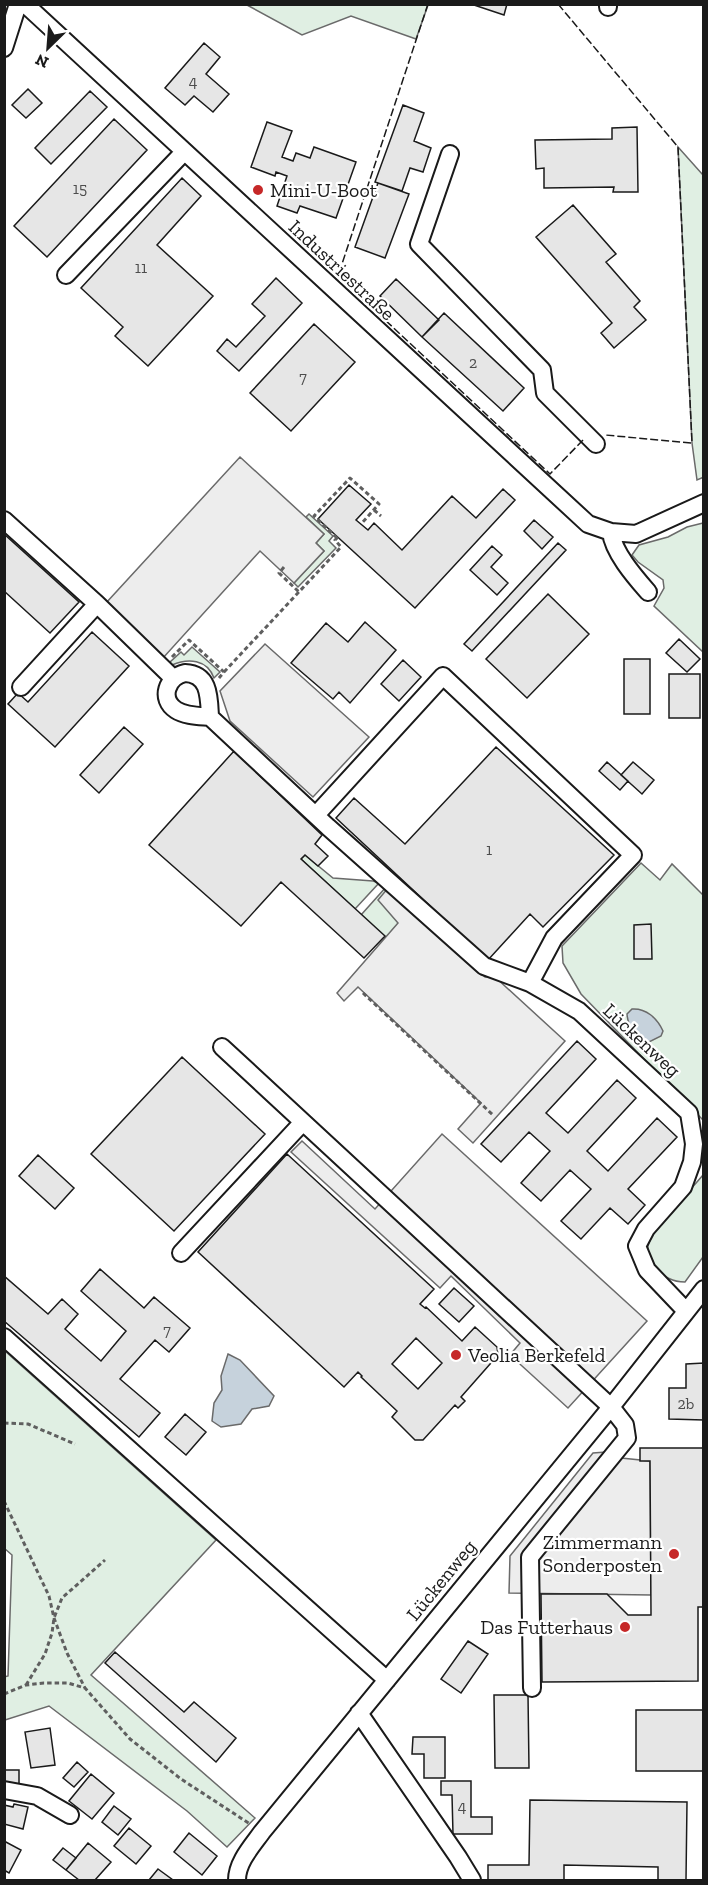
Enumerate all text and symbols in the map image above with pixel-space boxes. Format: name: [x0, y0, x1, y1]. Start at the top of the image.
north arrow: [18, 18, 78, 78]
text: N: [32, 50, 51, 72]
house number: 4: [189, 72, 198, 91]
place label: Mini-U-Boot: [270, 178, 378, 202]
house number: 15: [73, 179, 87, 198]
marker: Mini-U-Boot: [251, 183, 265, 197]
street label: Industriestraße: [284, 215, 400, 325]
house number: 11: [135, 258, 147, 277]
house number: 2: [469, 353, 477, 372]
house number: 7: [299, 368, 307, 387]
house number: 1: [486, 840, 492, 859]
street label: Lückenweg: [598, 998, 686, 1082]
house number: 7: [163, 1321, 171, 1340]
place label: Veolia Berkefeld: [467, 1343, 606, 1367]
marker: Veolia Berkefeld: [449, 1348, 463, 1362]
house number: 2b: [678, 1394, 694, 1413]
place label: Zimmermann Sonderposten: [543, 1530, 663, 1577]
street label: Lückenweg: [401, 1535, 481, 1625]
marker: Zimmermann Sonderposten: [667, 1547, 681, 1561]
place label: Das Futterhaus: [480, 1615, 613, 1639]
marker: Das Futterhaus: [618, 1620, 632, 1634]
house number: 4: [458, 1797, 467, 1816]

